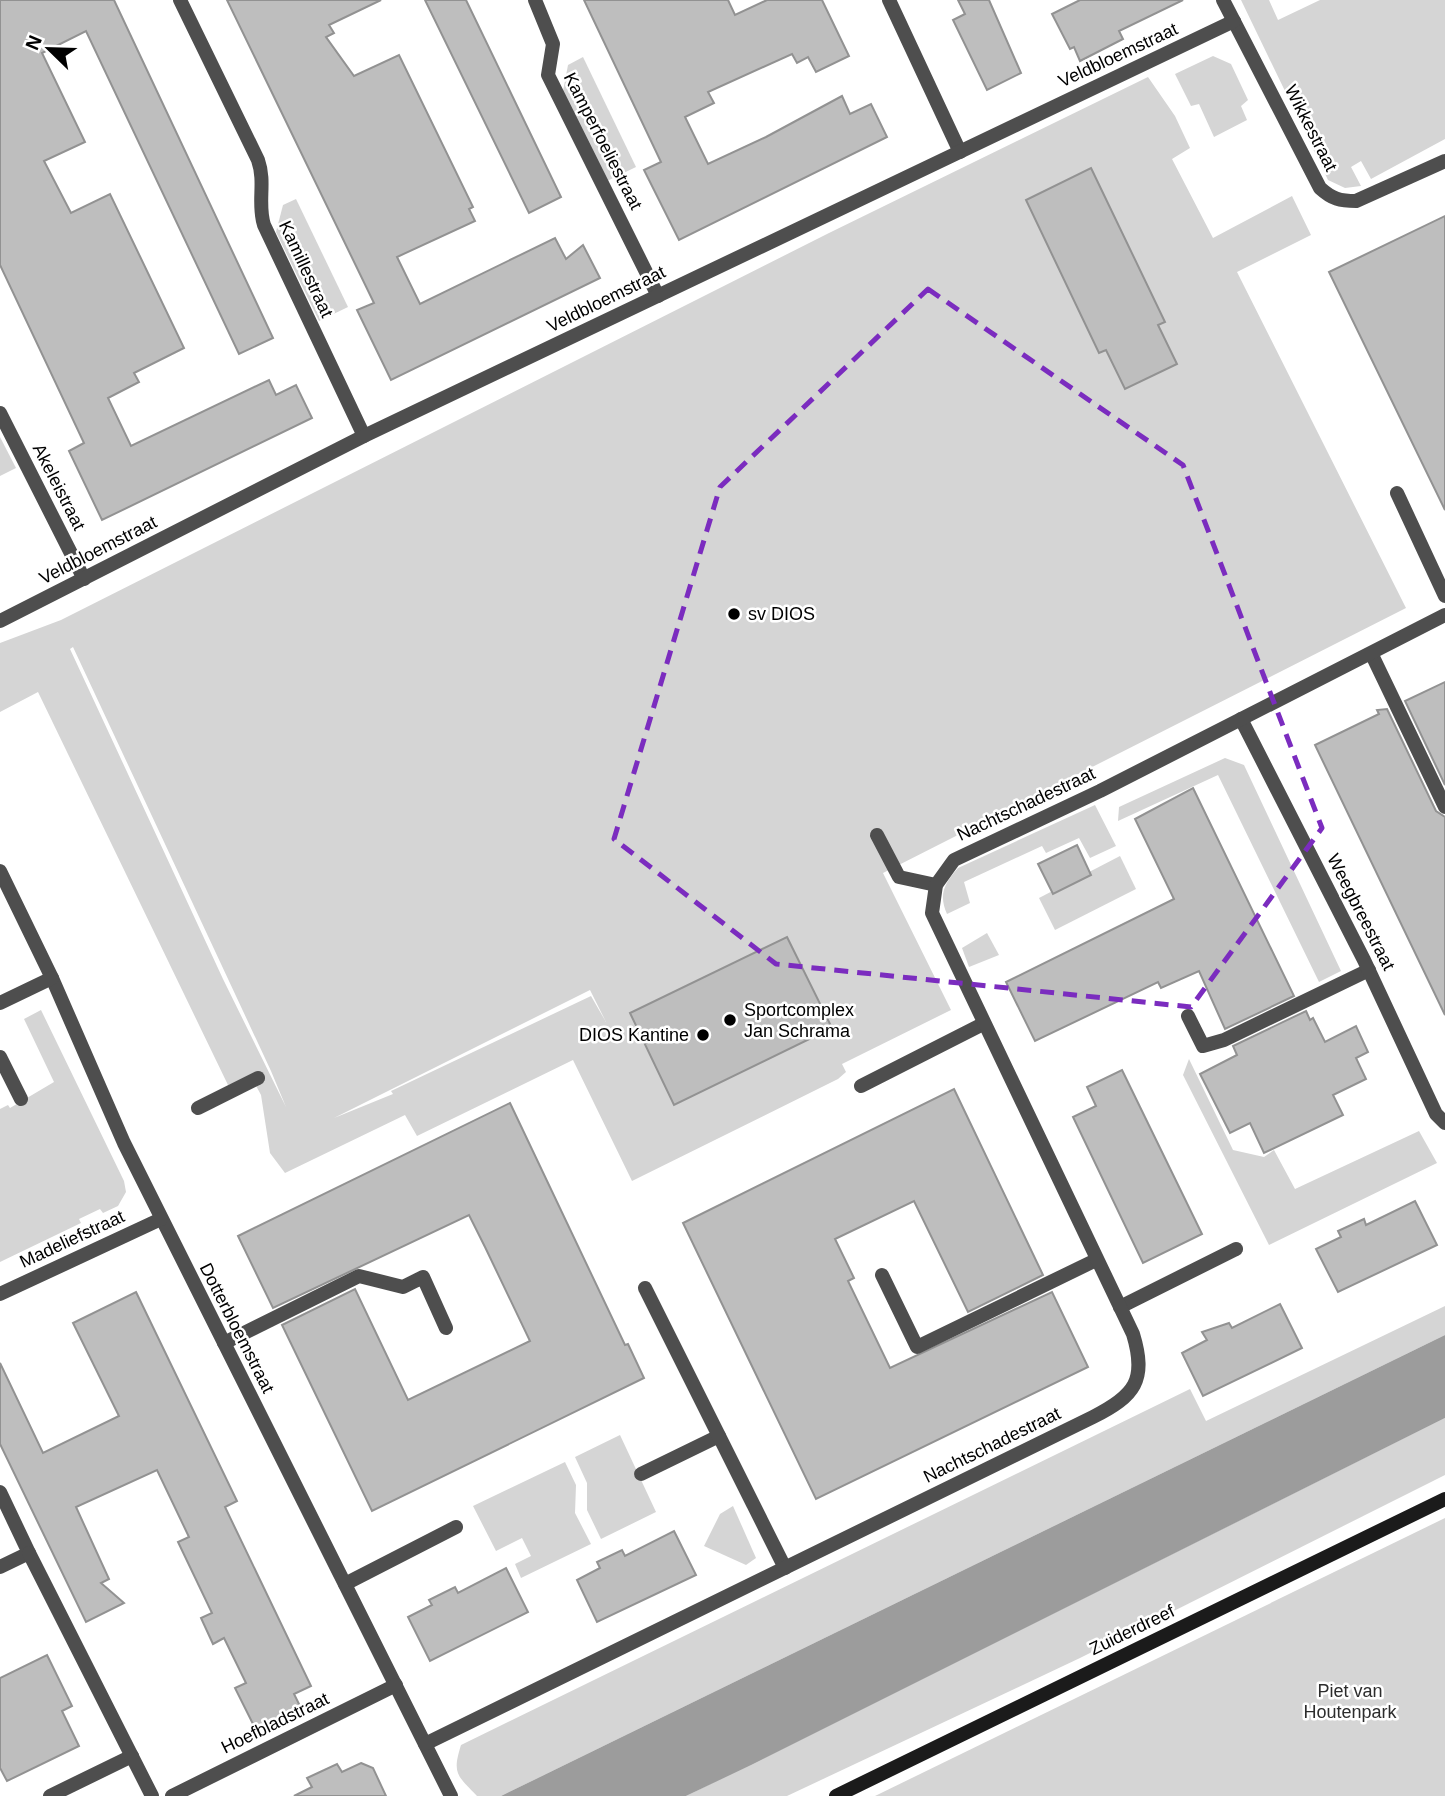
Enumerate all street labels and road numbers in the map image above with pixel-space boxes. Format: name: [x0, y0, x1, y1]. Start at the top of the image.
street label: Veldbloemstraat: [1055, 19, 1181, 91]
street label: Kamperfoeliestraat: [560, 69, 646, 213]
street label: Wikkestraat: [1281, 82, 1341, 174]
street label: Kamillestraat: [275, 218, 337, 320]
street label: Veldbloemstraat: [544, 262, 668, 336]
street label: Akeleistraat: [29, 441, 89, 533]
street label: Veldbloemstraat: [36, 512, 160, 588]
street label: Nachtschadestraat: [954, 763, 1098, 845]
street label: Weegbreestraat: [1323, 851, 1399, 973]
street label: Madeliefstraat: [17, 1206, 127, 1272]
street label: Dotterbloemstraat: [196, 1260, 278, 1396]
street label: Nachtschadestraat: [920, 1403, 1064, 1487]
street label: Zuiderdreef: [1086, 1600, 1179, 1659]
street label: Hoefbladstraat: [218, 1688, 332, 1758]

